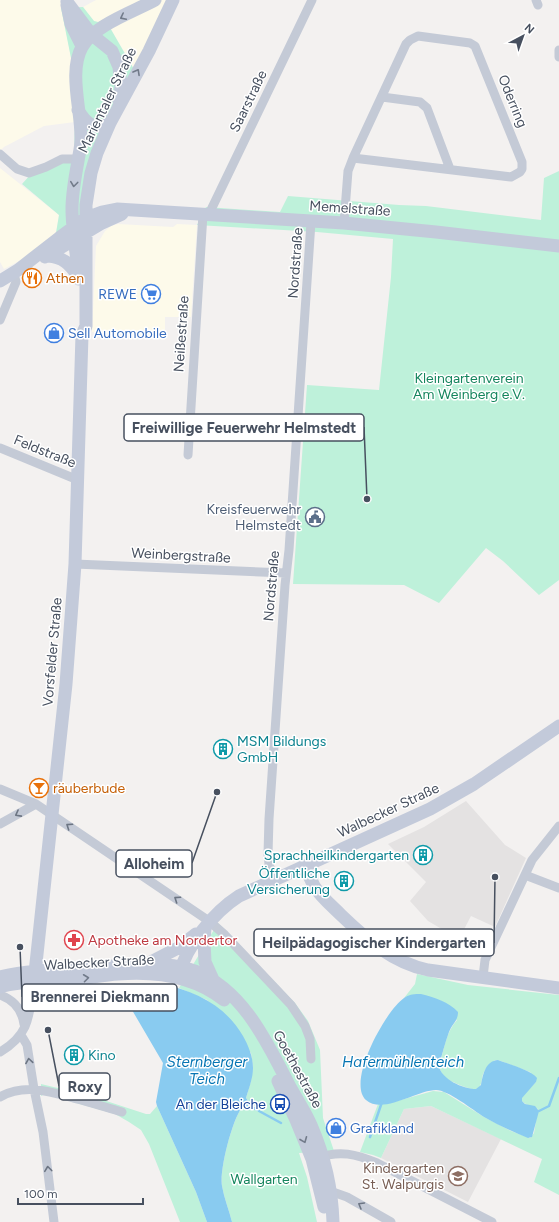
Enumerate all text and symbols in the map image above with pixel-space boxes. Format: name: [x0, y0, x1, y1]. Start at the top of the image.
one-way arrow: [120, 12, 127, 19]
north arrow: [503, 16, 543, 56]
text: N: [522, 21, 537, 37]
street label: Marientaler Straße: [75, 44, 140, 156]
street label: Saarstraße: [226, 67, 271, 135]
one-way arrow: [132, 69, 140, 77]
street label: Oderring: [494, 72, 531, 130]
one-way arrow: [70, 181, 79, 187]
street label: Memelstraße: [309, 197, 391, 220]
street label: Nordstraße: [285, 227, 306, 299]
restaurant icon: Athen: [21, 267, 43, 289]
place label: Athen: [46, 270, 84, 287]
supermarket icon: REWE: [140, 283, 162, 305]
place label: REWE: [98, 286, 137, 303]
street label: Neißestraße: [170, 295, 193, 373]
shop icon: Sell Automobile: [43, 322, 65, 344]
place label: Sell Automobile: [68, 325, 167, 342]
park label: Kleingartenverein Am Weinberg e.V.: [413, 370, 525, 403]
callout: Freiwillige Feuerwehr Helmstedt: [124, 414, 364, 441]
text: Freiwillige Feuerwehr Helmstedt: [132, 419, 356, 437]
street label: Feldstraße: [11, 431, 79, 472]
place label: Kreisfeuerwehr Helmstedt: [206, 501, 301, 534]
public building icon: Kreisfeuerwehr Helmstedt: [304, 506, 326, 528]
street label: Weinbergstraße: [131, 544, 232, 567]
street label: Nordstraße: [260, 550, 283, 622]
street label: Vorsfelder Straße: [39, 596, 66, 707]
place label: MSM Bildungs GmbH: [237, 733, 326, 766]
building icon: MSM Bildungs GmbH: [212, 738, 234, 760]
bar icon: räuberbude: [28, 777, 50, 799]
street label: Walbecker Straße: [335, 779, 442, 841]
place label: räuberbude: [53, 780, 125, 797]
one-way arrow: [15, 809, 22, 817]
one-way arrow: [67, 824, 74, 831]
building icon: Sprachheilkindergarten: [412, 844, 434, 866]
place label: Sprachheilkindergarten: [264, 847, 409, 864]
callout: Alloheim: [116, 850, 192, 877]
text: Alloheim: [124, 855, 184, 873]
place label: Öffentliche Versicherung: [247, 865, 330, 898]
building icon: Öffentliche Versicherung: [333, 870, 355, 892]
one-way arrow: [174, 896, 181, 904]
pharmacy icon: Apotheke am Nordertor: [63, 929, 85, 951]
callout: Heilpädagogischer Kindergarten: [254, 929, 494, 956]
place label: Apotheke am Nordertor: [88, 932, 238, 949]
text: Heilpädagogischer Kindergarten: [262, 934, 486, 952]
street label: Walbecker Straße: [44, 951, 155, 974]
one-way arrow: [83, 974, 90, 983]
callout: Brennerei Diekmann: [22, 984, 177, 1011]
text: Brennerei Diekmann: [31, 988, 169, 1006]
street label: Goethestraße: [269, 1027, 326, 1111]
building icon: Kino: [63, 1044, 85, 1066]
place label: Kino: [88, 1047, 116, 1064]
water label: Sternberger Teich: [167, 1053, 248, 1088]
water label: Hafermühlenteich: [342, 1053, 464, 1071]
one-way arrow: [25, 1058, 34, 1064]
callout: Roxy: [59, 1073, 110, 1100]
text: Roxy: [68, 1078, 103, 1096]
bus stop icon: An der Bleiche: [269, 1093, 291, 1115]
place label: An der Bleiche: [176, 1096, 266, 1113]
shop icon: Grafikland: [325, 1117, 347, 1139]
place label: Grafikland: [350, 1120, 414, 1137]
one-way arrow: [300, 1136, 308, 1143]
place label: Kindergarten St. Walpurgis: [362, 1160, 444, 1193]
school or university icon: Kindergarten St. Walpurgis: [447, 1165, 469, 1187]
one-way arrow: [44, 1166, 53, 1172]
park label: Wallgarten: [231, 1171, 298, 1188]
scale bar: [18, 1180, 143, 1206]
text: 100 m: [24, 1187, 58, 1201]
one-way arrow: [358, 1202, 365, 1209]

